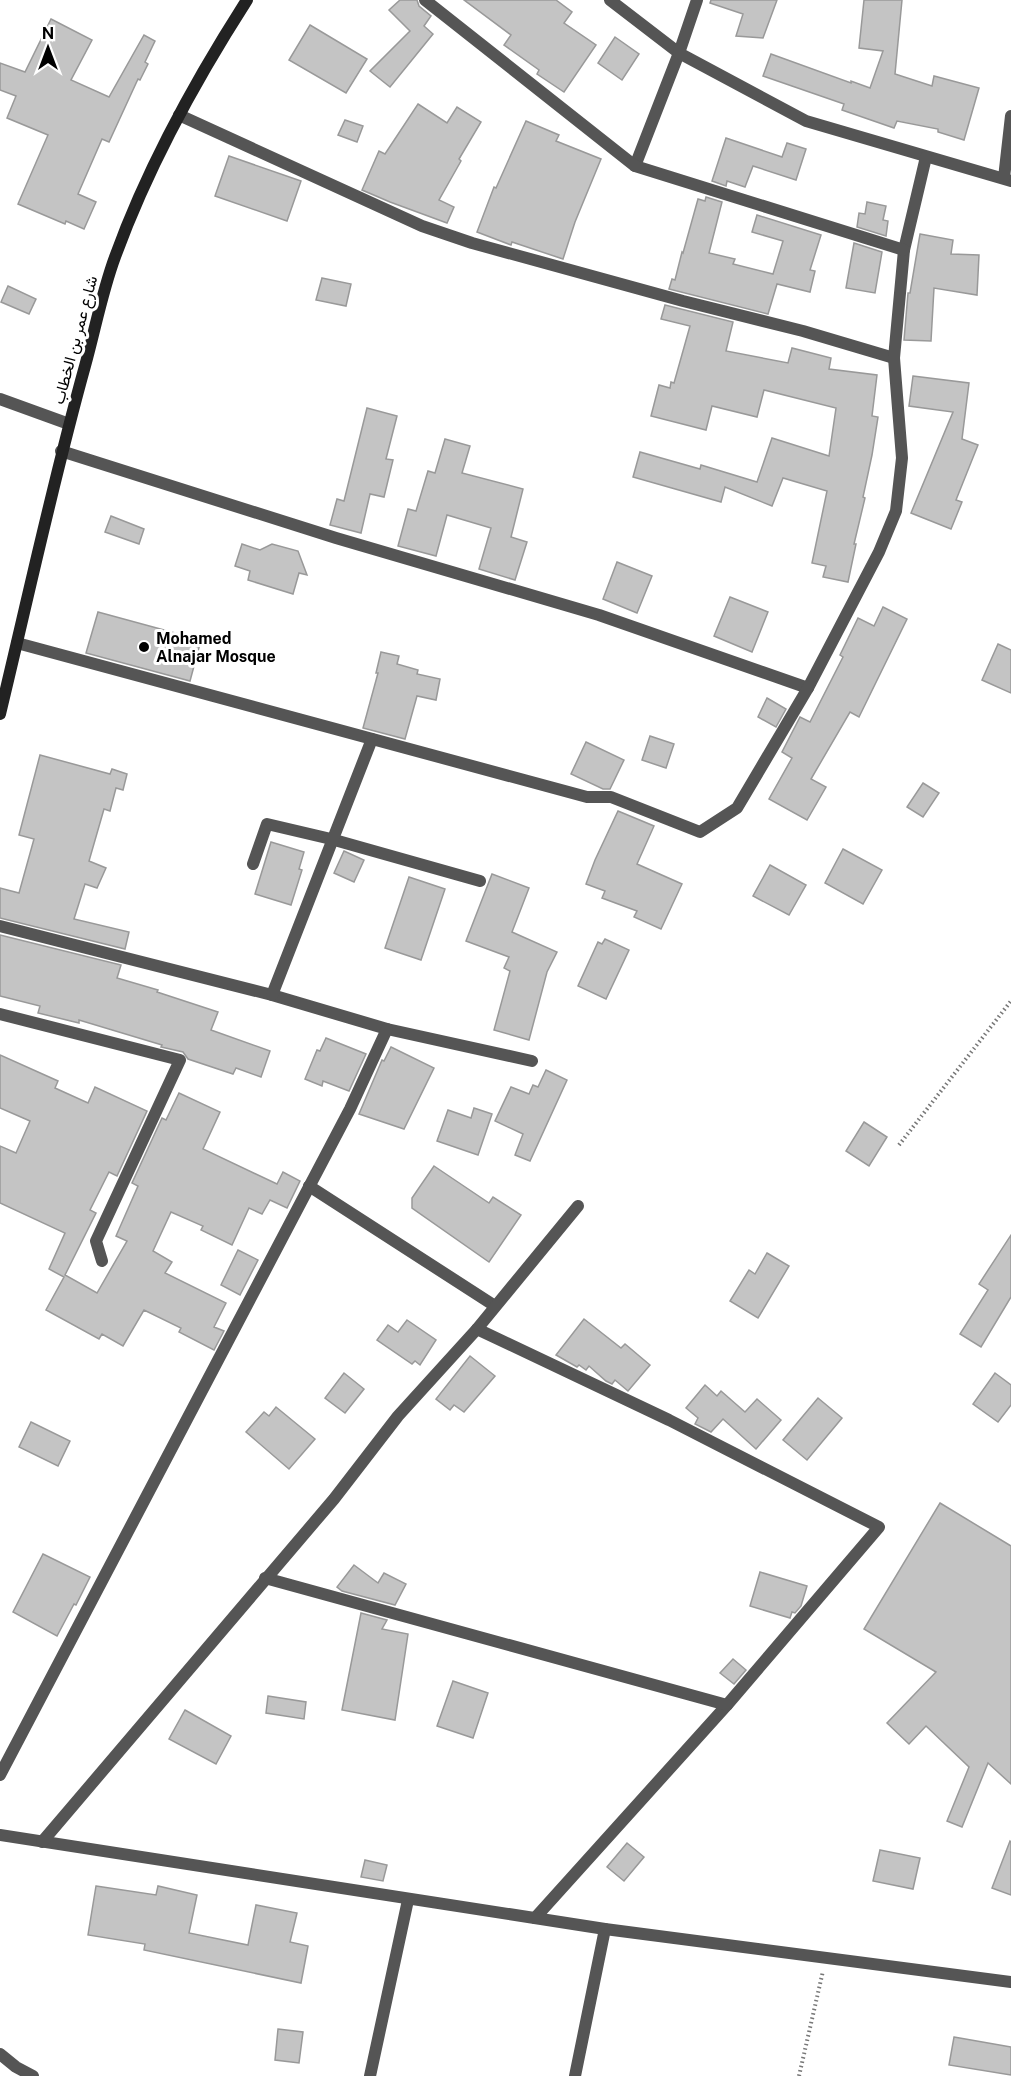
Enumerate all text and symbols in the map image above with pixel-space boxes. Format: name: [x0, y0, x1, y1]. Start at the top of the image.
north arrow: [18, 18, 78, 78]
text: N: [42, 24, 54, 43]
street label: شارع عمر بن الخطاب: [49, 274, 103, 407]
place label: Mohamed Alnajar Mosque: [156, 629, 276, 666]
marker: Mohamed Alnajar Mosque: [137, 640, 151, 654]

